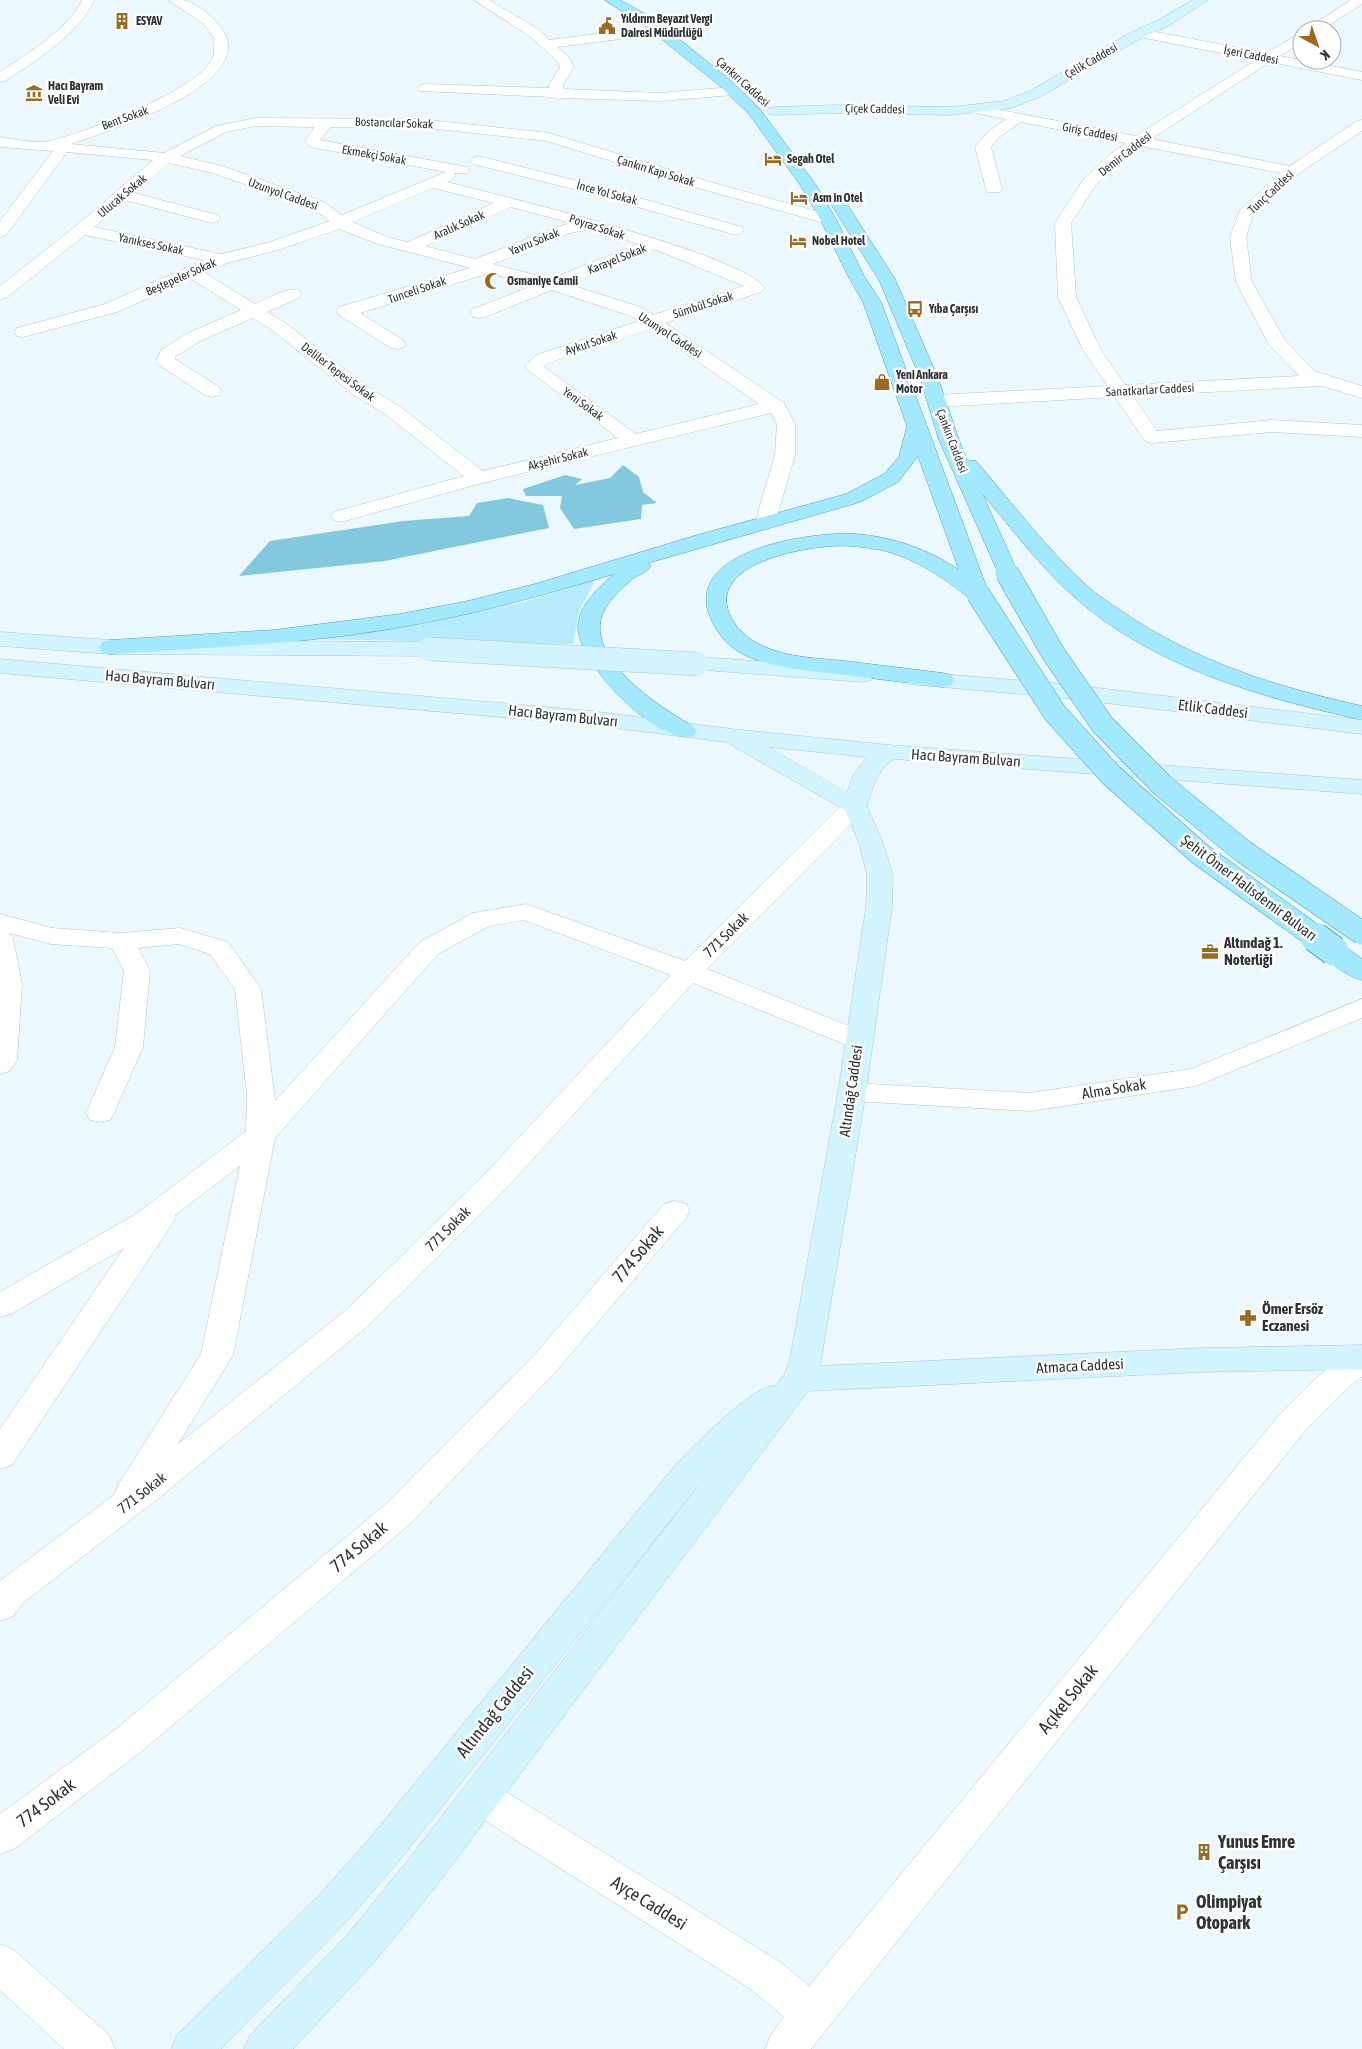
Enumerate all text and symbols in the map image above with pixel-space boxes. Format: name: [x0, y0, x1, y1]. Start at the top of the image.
building icon: ESYAV: [112, 11, 132, 31]
place label: Yıldırım Beyazıt Vergi Dairesi Müdürlüğü: [620, 12, 713, 40]
place label: ESYAV: [136, 14, 163, 28]
public building icon: Yıldırım Beyazıt Vergi Dairesi Müdürlüğü: [597, 16, 617, 36]
north arrow: [1292, 20, 1342, 70]
street label: Çelik Caddesi: [1062, 40, 1120, 82]
street label: İşeri Caddesi: [1222, 43, 1280, 67]
text: K: [1317, 47, 1333, 63]
street label: Çankırı Caddesi: [713, 54, 773, 110]
place label: Hacı Bayram Veli Evi: [47, 79, 103, 107]
museum icon: Hacı Bayram Veli Evi: [24, 83, 44, 103]
street label: Çiçek Caddesi: [845, 101, 905, 117]
street label: Bent Sokak: [100, 103, 151, 133]
street label: Bostancılar Sokak: [355, 115, 434, 131]
street label: Giriş Caddesi: [1061, 120, 1119, 144]
street label: Demir Caddesi: [1096, 129, 1154, 179]
street label: Ekmekçi Sokak: [341, 142, 408, 168]
hotel icon: Segah Otel: [763, 149, 783, 169]
place label: Segah Otel: [787, 152, 835, 166]
street label: Çankırı Kapı Sokak: [615, 153, 697, 190]
street label: Tunç Caddesi: [1245, 167, 1297, 217]
street label: Ulucak Sokak: [95, 171, 150, 221]
street label: Uzunyol Caddesi: [246, 175, 320, 213]
street label: İnce Yol Sokak: [575, 178, 640, 208]
hotel icon: Asm in Otel: [789, 188, 809, 208]
place label: Asm in Otel: [812, 191, 863, 205]
street label: Aralık Sokak: [431, 207, 487, 242]
street label: Poyraz Sokak: [567, 211, 627, 243]
street label: Yavru Sokak: [507, 225, 562, 258]
street label: Yanıkses Sokak: [117, 230, 186, 258]
hotel icon: Nobel Hotel: [788, 231, 808, 251]
place label: Nobel Hotel: [812, 234, 866, 248]
street label: Karayel Sokak: [586, 241, 649, 277]
street label: Beştepeler Sokak: [144, 255, 219, 299]
mosque icon: Osmaniye Camii: [483, 271, 503, 291]
street label: Tunceli Sokak: [386, 273, 449, 306]
place label: Osmaniye Camii: [507, 274, 578, 288]
street label: Sümbül Sokak: [671, 288, 736, 321]
bus stop icon: Yıba Çarşısı: [905, 299, 925, 319]
place label: Yıba Çarşısı: [928, 302, 978, 316]
street label: Uzunyol Caddesi: [636, 309, 704, 361]
street label: Aykut Sokak: [563, 328, 619, 358]
street label: Deliler Tepesi Sokak: [298, 340, 378, 405]
place label: Yeni Ankara Motor: [895, 368, 948, 396]
shop icon: Yeni Ankara Motor: [872, 372, 892, 392]
street label: Sanatkarlar Caddesi: [1105, 381, 1195, 399]
street label: Yeni Sokak: [560, 384, 607, 424]
street label: Çankırı Caddesi: [933, 407, 971, 475]
street label: Akşehir Sokak: [527, 445, 590, 473]
street label: Hacı Bayram Bulvarı: [104, 666, 216, 693]
street label: Etlik Caddesi: [1177, 696, 1249, 721]
street label: Hacı Bayram Bulvarı: [507, 701, 619, 730]
street label: Hacı Bayram Bulvarı: [911, 745, 1022, 770]
street label: Şehit Ömer Halisdemir Bulvarı: [1178, 831, 1320, 944]
street label: 771 Sokak: [700, 908, 752, 961]
place label: Altındağ 1. Noterliği: [1223, 934, 1283, 968]
office icon: Altındağ 1. Noterliği: [1200, 942, 1220, 962]
street label: Altındağ Caddesi: [836, 1044, 865, 1138]
street label: Alma Sokak: [1081, 1075, 1148, 1102]
street label: 771 Sokak: [422, 1202, 474, 1255]
street label: 774 Sokak: [608, 1221, 668, 1287]
place label: Ömer Ersöz Eczanesi: [1262, 1300, 1324, 1334]
pharmacy icon: Ömer Ersöz Eczanesi: [1238, 1308, 1258, 1328]
street label: Atmaca Caddesi: [1036, 1355, 1124, 1376]
street label: 771 Sokak: [114, 1468, 170, 1517]
street label: 774 Sokak: [326, 1517, 392, 1577]
street label: Açıkel Sokak: [1033, 1660, 1102, 1737]
street label: Altındağ Caddesi: [452, 1662, 538, 1761]
street label: 774 Sokak: [12, 1774, 79, 1831]
place label: Yunus Emre Çarşısı: [1217, 1831, 1295, 1873]
building icon: Yunus Emre Çarşısı: [1194, 1842, 1214, 1862]
street label: Ayçe Caddesi: [607, 1871, 691, 1934]
place label: Olimpiyat Otopark: [1196, 1891, 1263, 1933]
parking icon: Olimpiyat Otopark: [1172, 1902, 1192, 1922]

